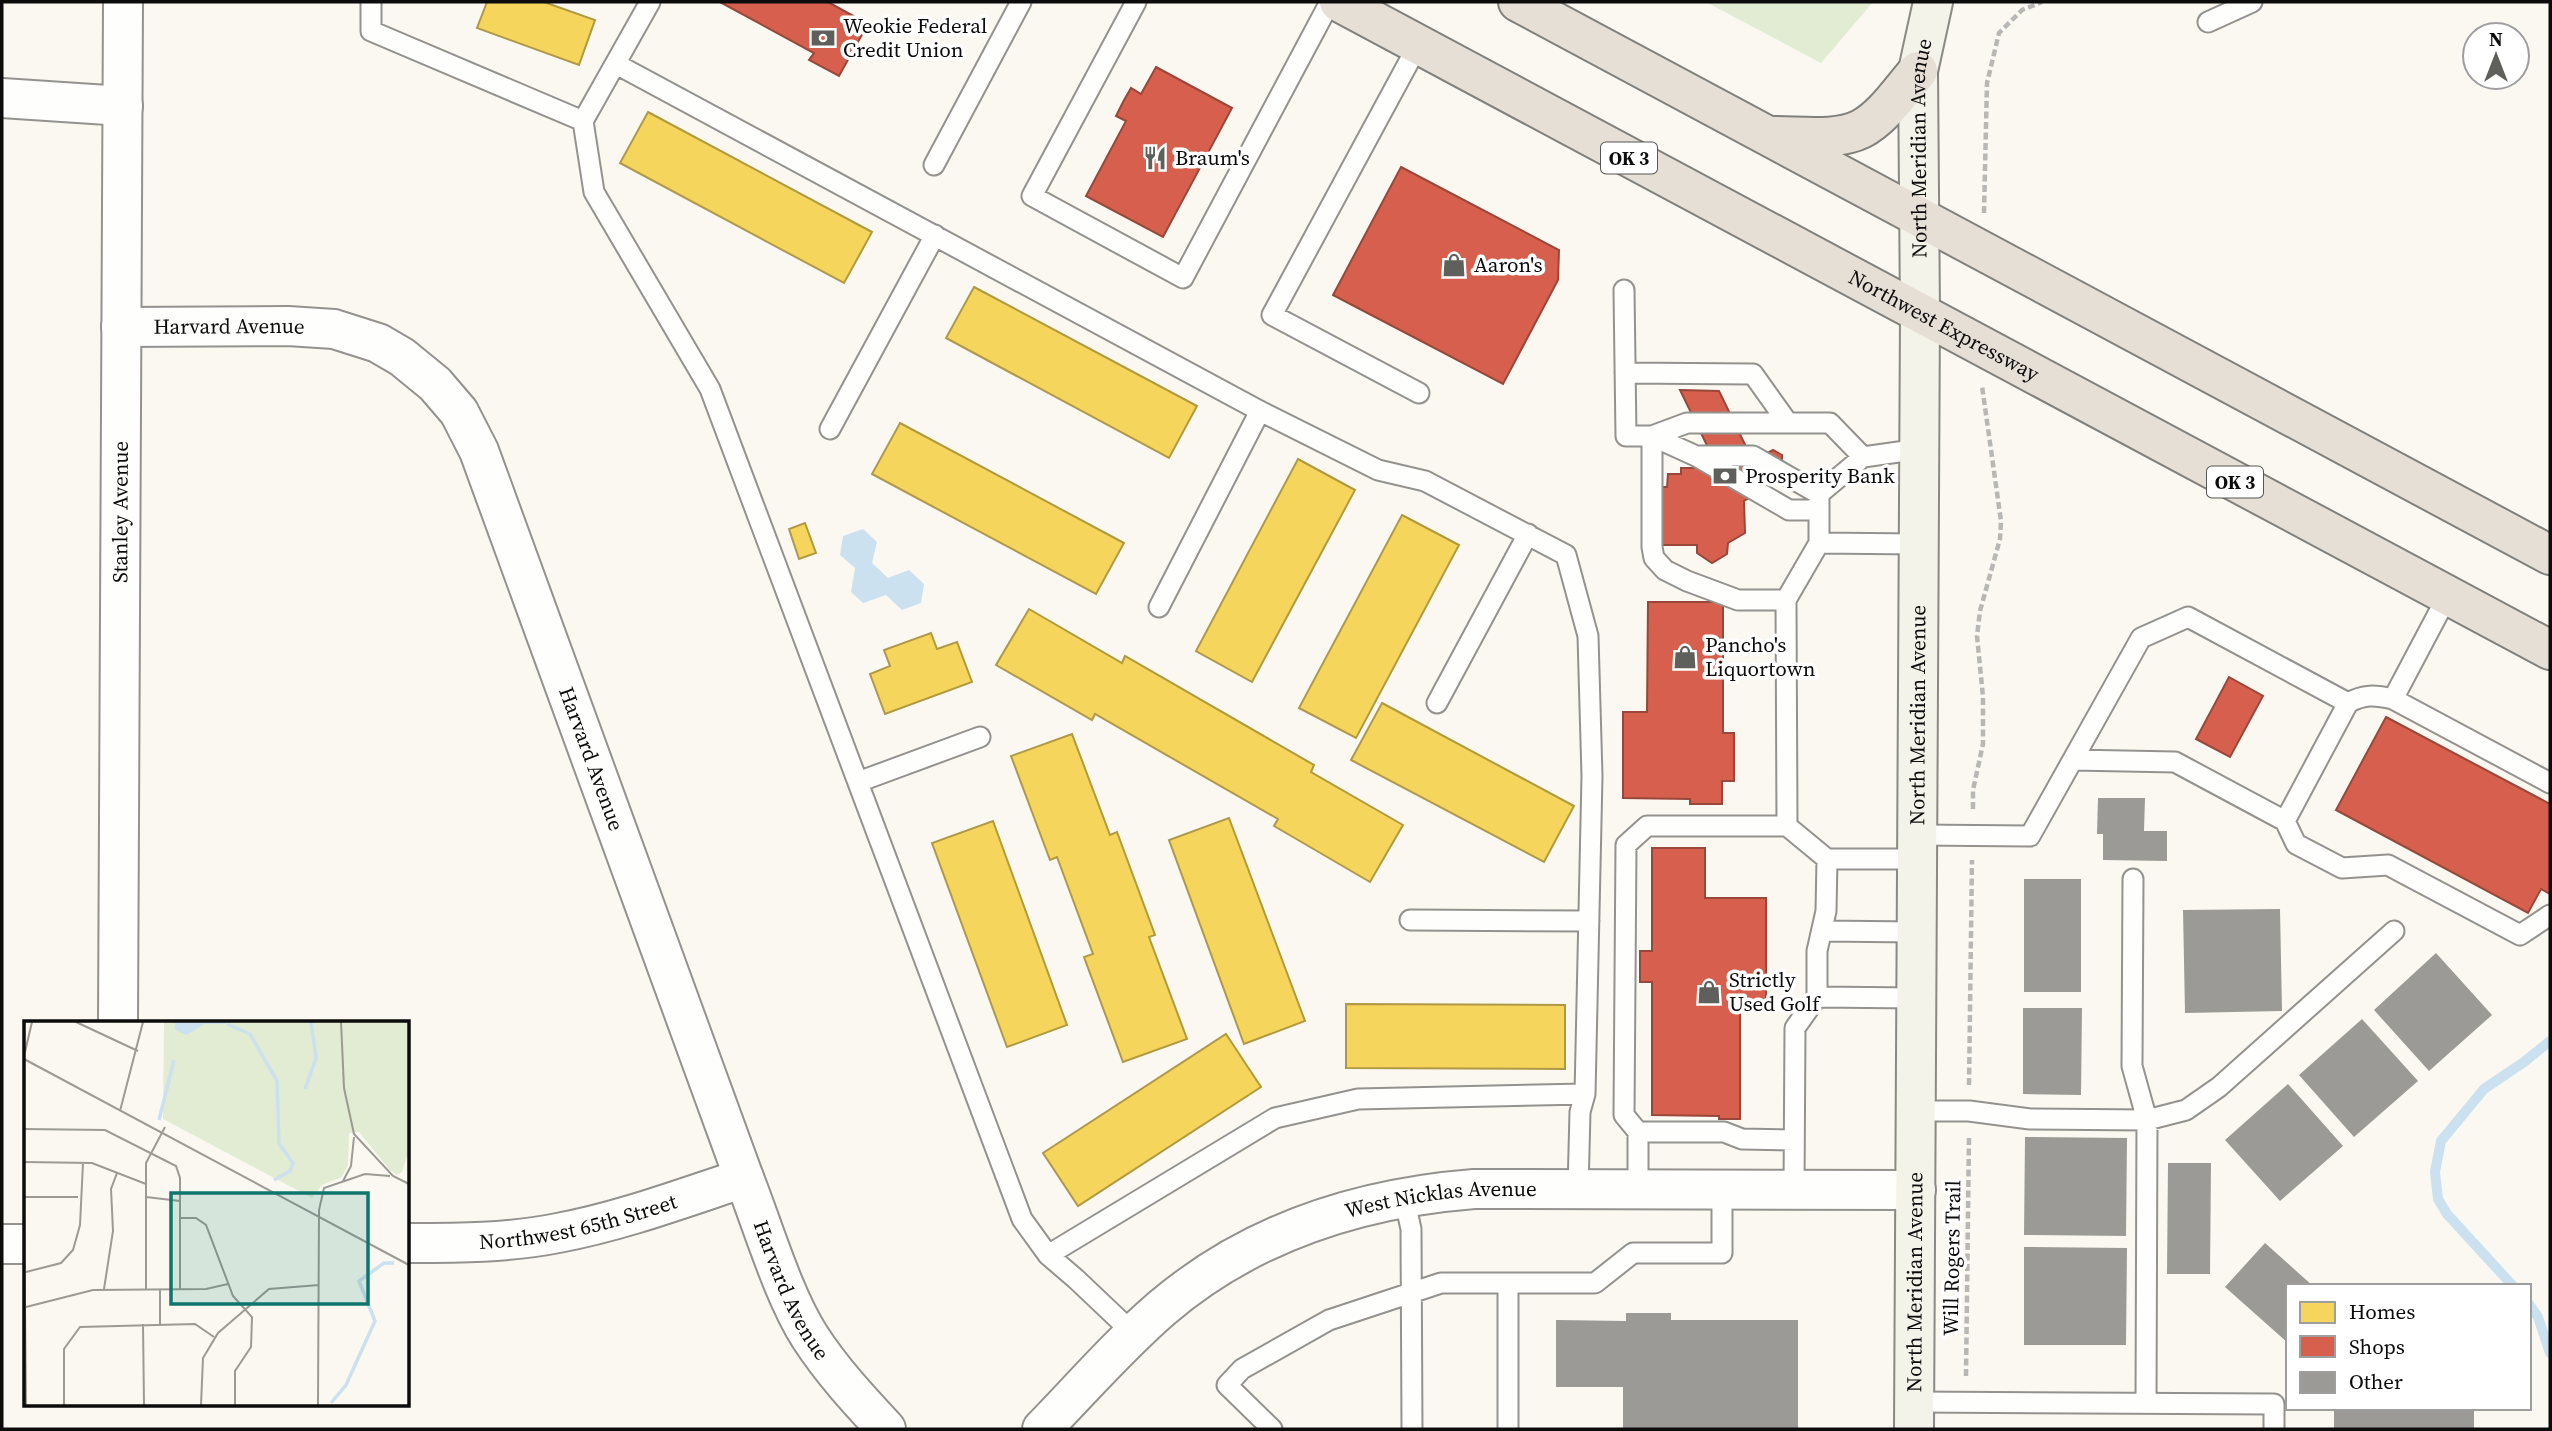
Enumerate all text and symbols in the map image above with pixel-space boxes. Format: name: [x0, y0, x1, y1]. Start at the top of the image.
place label: Weokie Federal Credit Union: [843, 11, 987, 64]
north arrow: [2461, 21, 2531, 91]
bank icon: Weokie Federal Credit Union: [809, 24, 837, 52]
text: N: [2489, 26, 2503, 52]
street label: North Meridian Avenue: [1903, 35, 1939, 258]
road number: OK 3: [1601, 142, 1657, 174]
place label: Braum's: [1175, 143, 1250, 172]
restaurant icon: Braum's: [1141, 144, 1169, 172]
place label: Aaron's: [1474, 250, 1543, 279]
shop icon: Aaron's: [1440, 251, 1468, 279]
street label: Northwest Expressway: [1844, 262, 2045, 388]
street label: Harvard Avenue: [153, 311, 306, 341]
street label: Stanley Avenue: [105, 441, 135, 583]
place label: Prosperity Bank: [1745, 461, 1895, 490]
bank icon: Prosperity Bank: [1711, 462, 1739, 490]
road number: OK 3: [2207, 467, 2263, 498]
street label: North Meridian Avenue: [1902, 605, 1932, 825]
place label: Pancho's Liquortown: [1705, 630, 1816, 683]
shop icon: Pancho's Liquortown: [1671, 643, 1699, 671]
street label: Harvard Avenue: [552, 683, 631, 835]
place label: Strictly Used Golf: [1729, 965, 1821, 1018]
shop icon: Strictly Used Golf: [1695, 978, 1723, 1006]
inset map: [24, 1021, 410, 1406]
street label: North Meridian Avenue: [1899, 1172, 1929, 1392]
street label: West Nicklas Avenue: [1342, 1174, 1537, 1225]
street label: Will Rogers Trail: [1936, 1180, 1967, 1336]
street label: Northwest 65th Street: [478, 1186, 680, 1256]
street label: Harvard Avenue: [747, 1216, 836, 1366]
legend: [2286, 1284, 2531, 1410]
text: Homes: [2349, 1297, 2415, 1326]
text: Shops: [2349, 1332, 2405, 1361]
text: Other: [2349, 1367, 2403, 1396]

